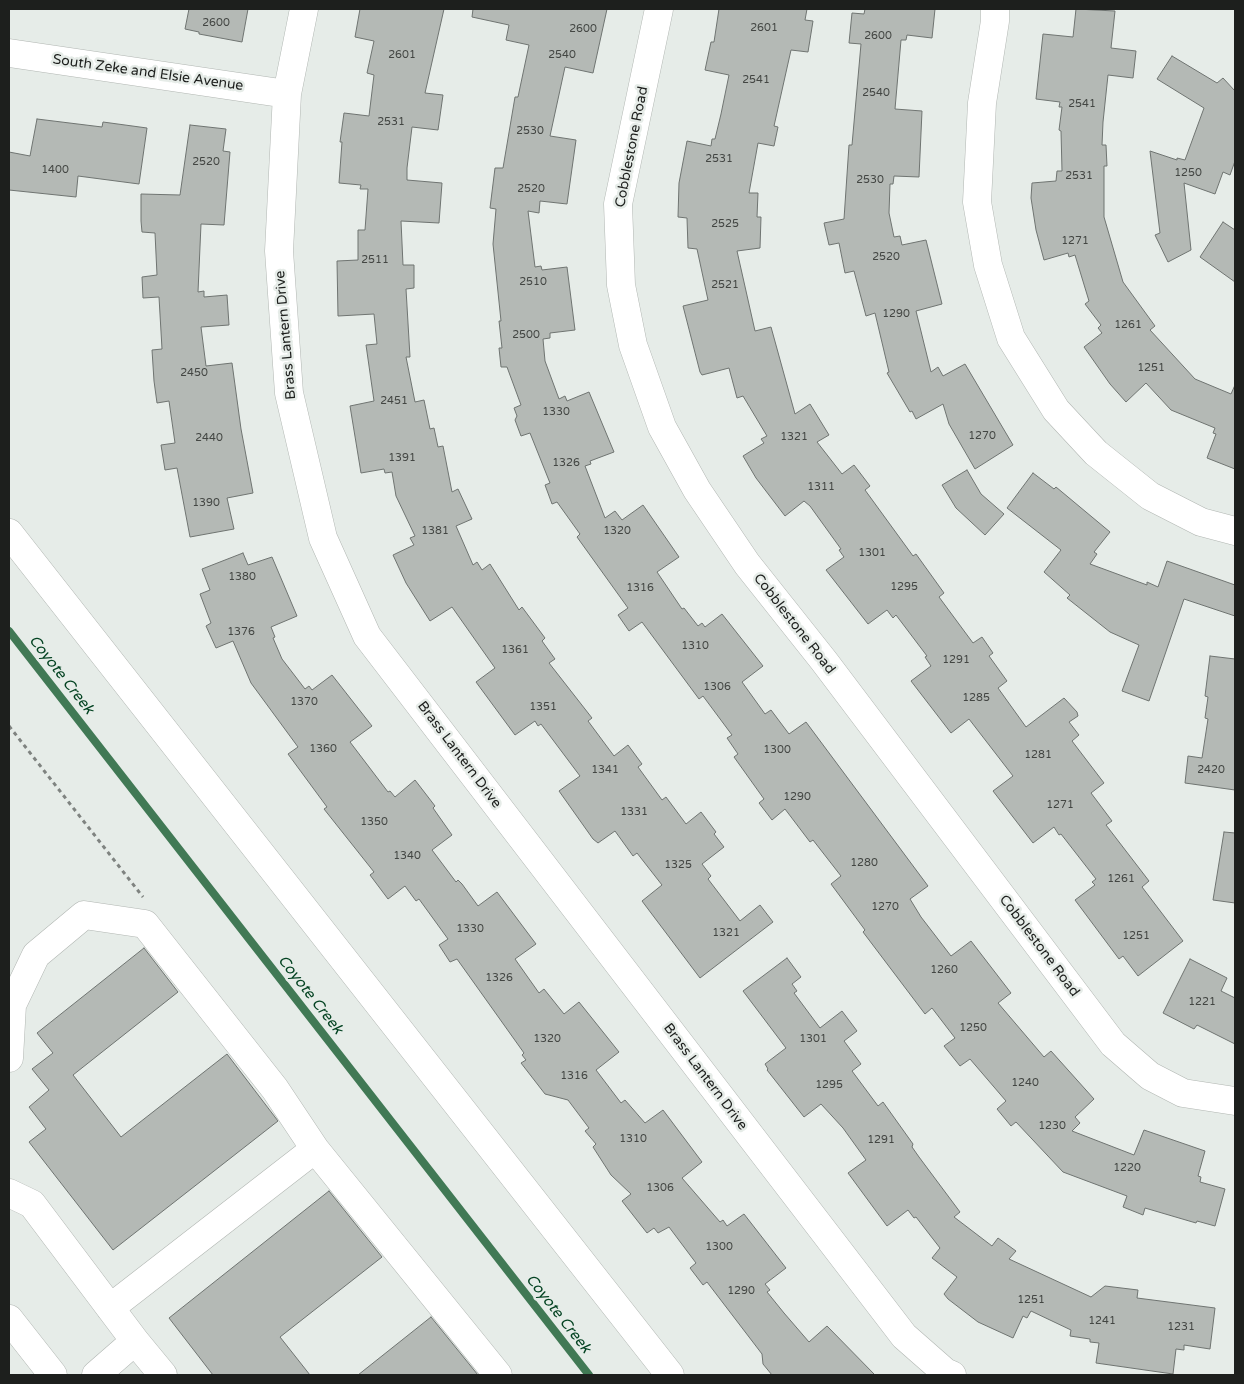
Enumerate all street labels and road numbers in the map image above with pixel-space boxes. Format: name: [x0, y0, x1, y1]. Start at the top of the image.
street label: South Zeke and Elsie Avenue: [52, 51, 244, 95]
street label: Cobblestone Road: [612, 85, 652, 209]
street label: Brass Lantern Drive: [272, 270, 300, 400]
street label: Cobblestone Road: [750, 570, 838, 678]
street label: Brass Lantern Drive: [413, 698, 505, 812]
street label: Cobblestone Road: [995, 892, 1083, 1000]
street label: Brass Lantern Drive: [659, 1020, 751, 1134]

